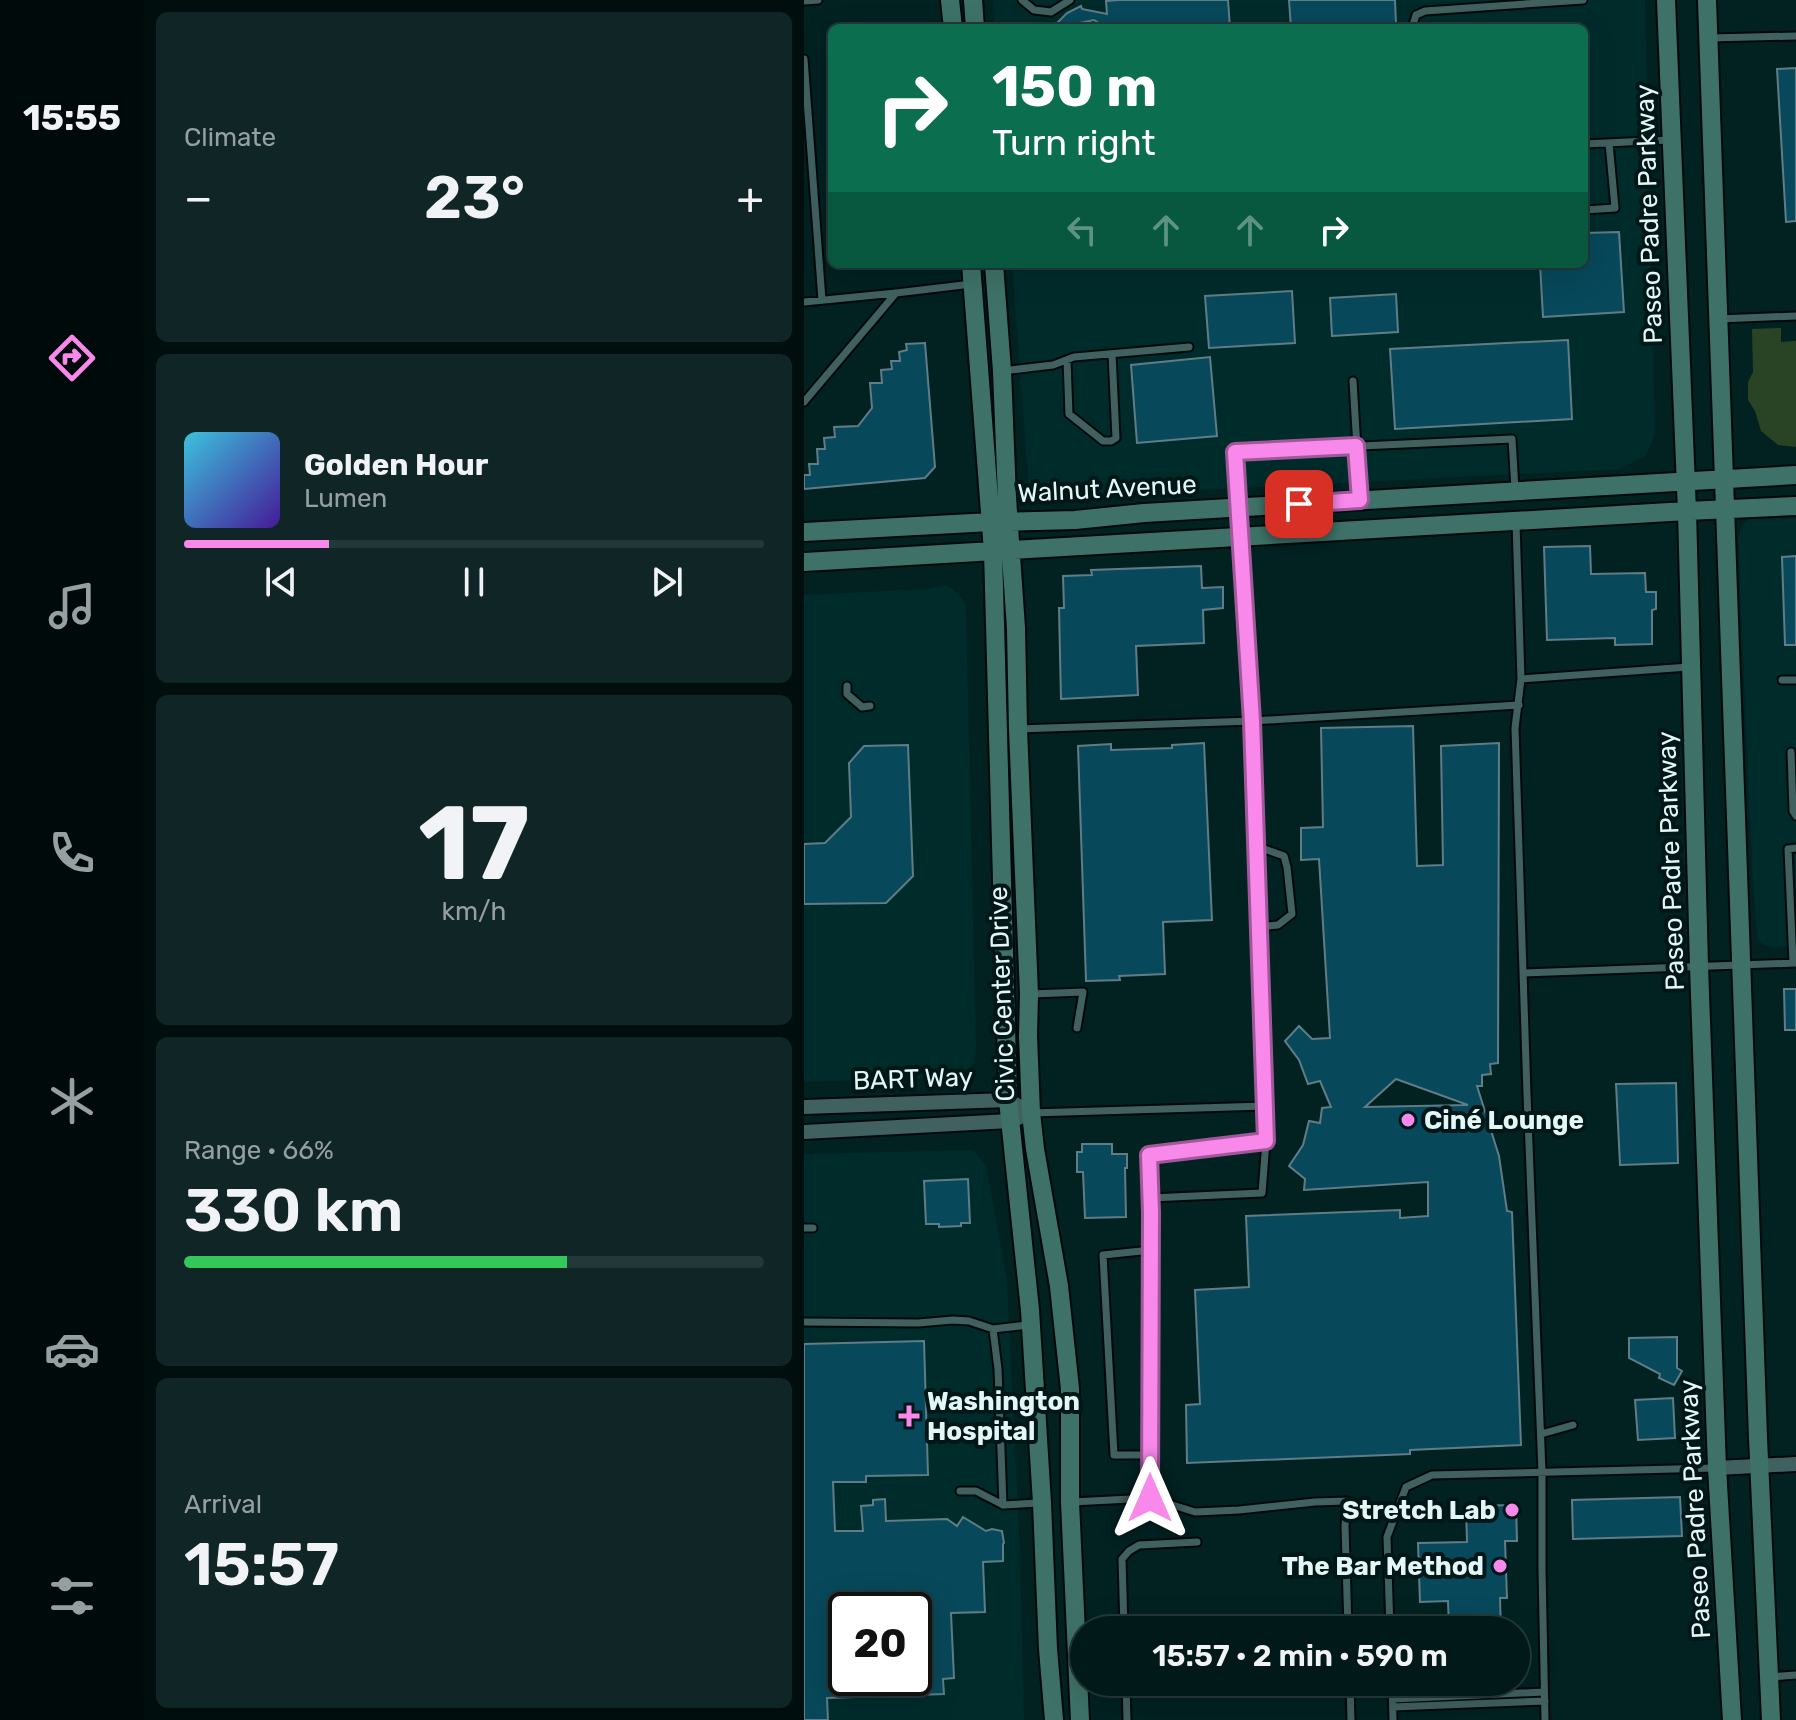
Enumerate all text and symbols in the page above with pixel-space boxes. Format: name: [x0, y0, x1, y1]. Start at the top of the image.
text: 150 m: [992, 54, 1157, 120]
icon: right: [860, 56, 964, 160]
street label: Paseo Padre Parkway: [1629, 84, 1669, 344]
text: 15:55: [23, 96, 121, 139]
text: Turn right: [992, 121, 1156, 164]
text: Climate: [184, 122, 276, 153]
text: 23°: [424, 162, 525, 233]
text: −: [184, 172, 213, 224]
text: +: [737, 172, 764, 224]
icon: left: [1060, 208, 1104, 252]
icon: ahead: [1144, 208, 1188, 252]
icon: ahead: [1228, 208, 1272, 252]
icon: right: [1312, 208, 1356, 252]
icon: directions: [44, 330, 100, 386]
text: Golden Hour: [304, 447, 488, 483]
street label: Walnut Avenue: [1017, 469, 1197, 509]
pin: [1265, 470, 1333, 538]
icon: arrive: [1277, 482, 1321, 526]
text: Lumen: [304, 483, 387, 514]
icon: previous: [259, 560, 303, 604]
icon: pause: [452, 560, 496, 604]
icon: next: [645, 560, 689, 604]
icon: music: [44, 578, 100, 634]
street label: Paseo Padre Parkway: [1651, 731, 1691, 991]
text: 17: [418, 782, 530, 905]
icon: phone: [44, 825, 100, 881]
street label: Civic Center Drive: [983, 886, 1021, 1102]
text: km/h: [442, 896, 506, 927]
street label: BART Way: [852, 1061, 974, 1097]
icon: climate: [44, 1073, 100, 1129]
place label: Ciné Lounge: [1424, 1105, 1584, 1136]
marker: Ciné Lounge: [1399, 1111, 1417, 1129]
text: Range · 66%: [184, 1135, 334, 1166]
text: 330 km: [184, 1175, 403, 1246]
icon: car: [44, 1321, 100, 1377]
street label: Paseo Padre Parkway: [1673, 1379, 1717, 1639]
place label: Washington Hospital: [927, 1386, 1080, 1447]
marker: Washington Hospital: [898, 1405, 920, 1427]
position arrow: [1108, 1456, 1192, 1540]
text: Arrival: [184, 1489, 262, 1520]
place label: Stretch Lab: [1342, 1495, 1496, 1526]
marker: Stretch Lab: [1503, 1501, 1521, 1519]
text: 15:57: [184, 1529, 339, 1600]
place label: The Bar Method: [1281, 1551, 1484, 1582]
marker: The Bar Method: [1491, 1557, 1509, 1575]
icon: filters: [44, 1568, 100, 1624]
speed limit sign: 20: [828, 1592, 932, 1696]
text: 15:57 · 2 min · 590 m: [1152, 1638, 1448, 1674]

